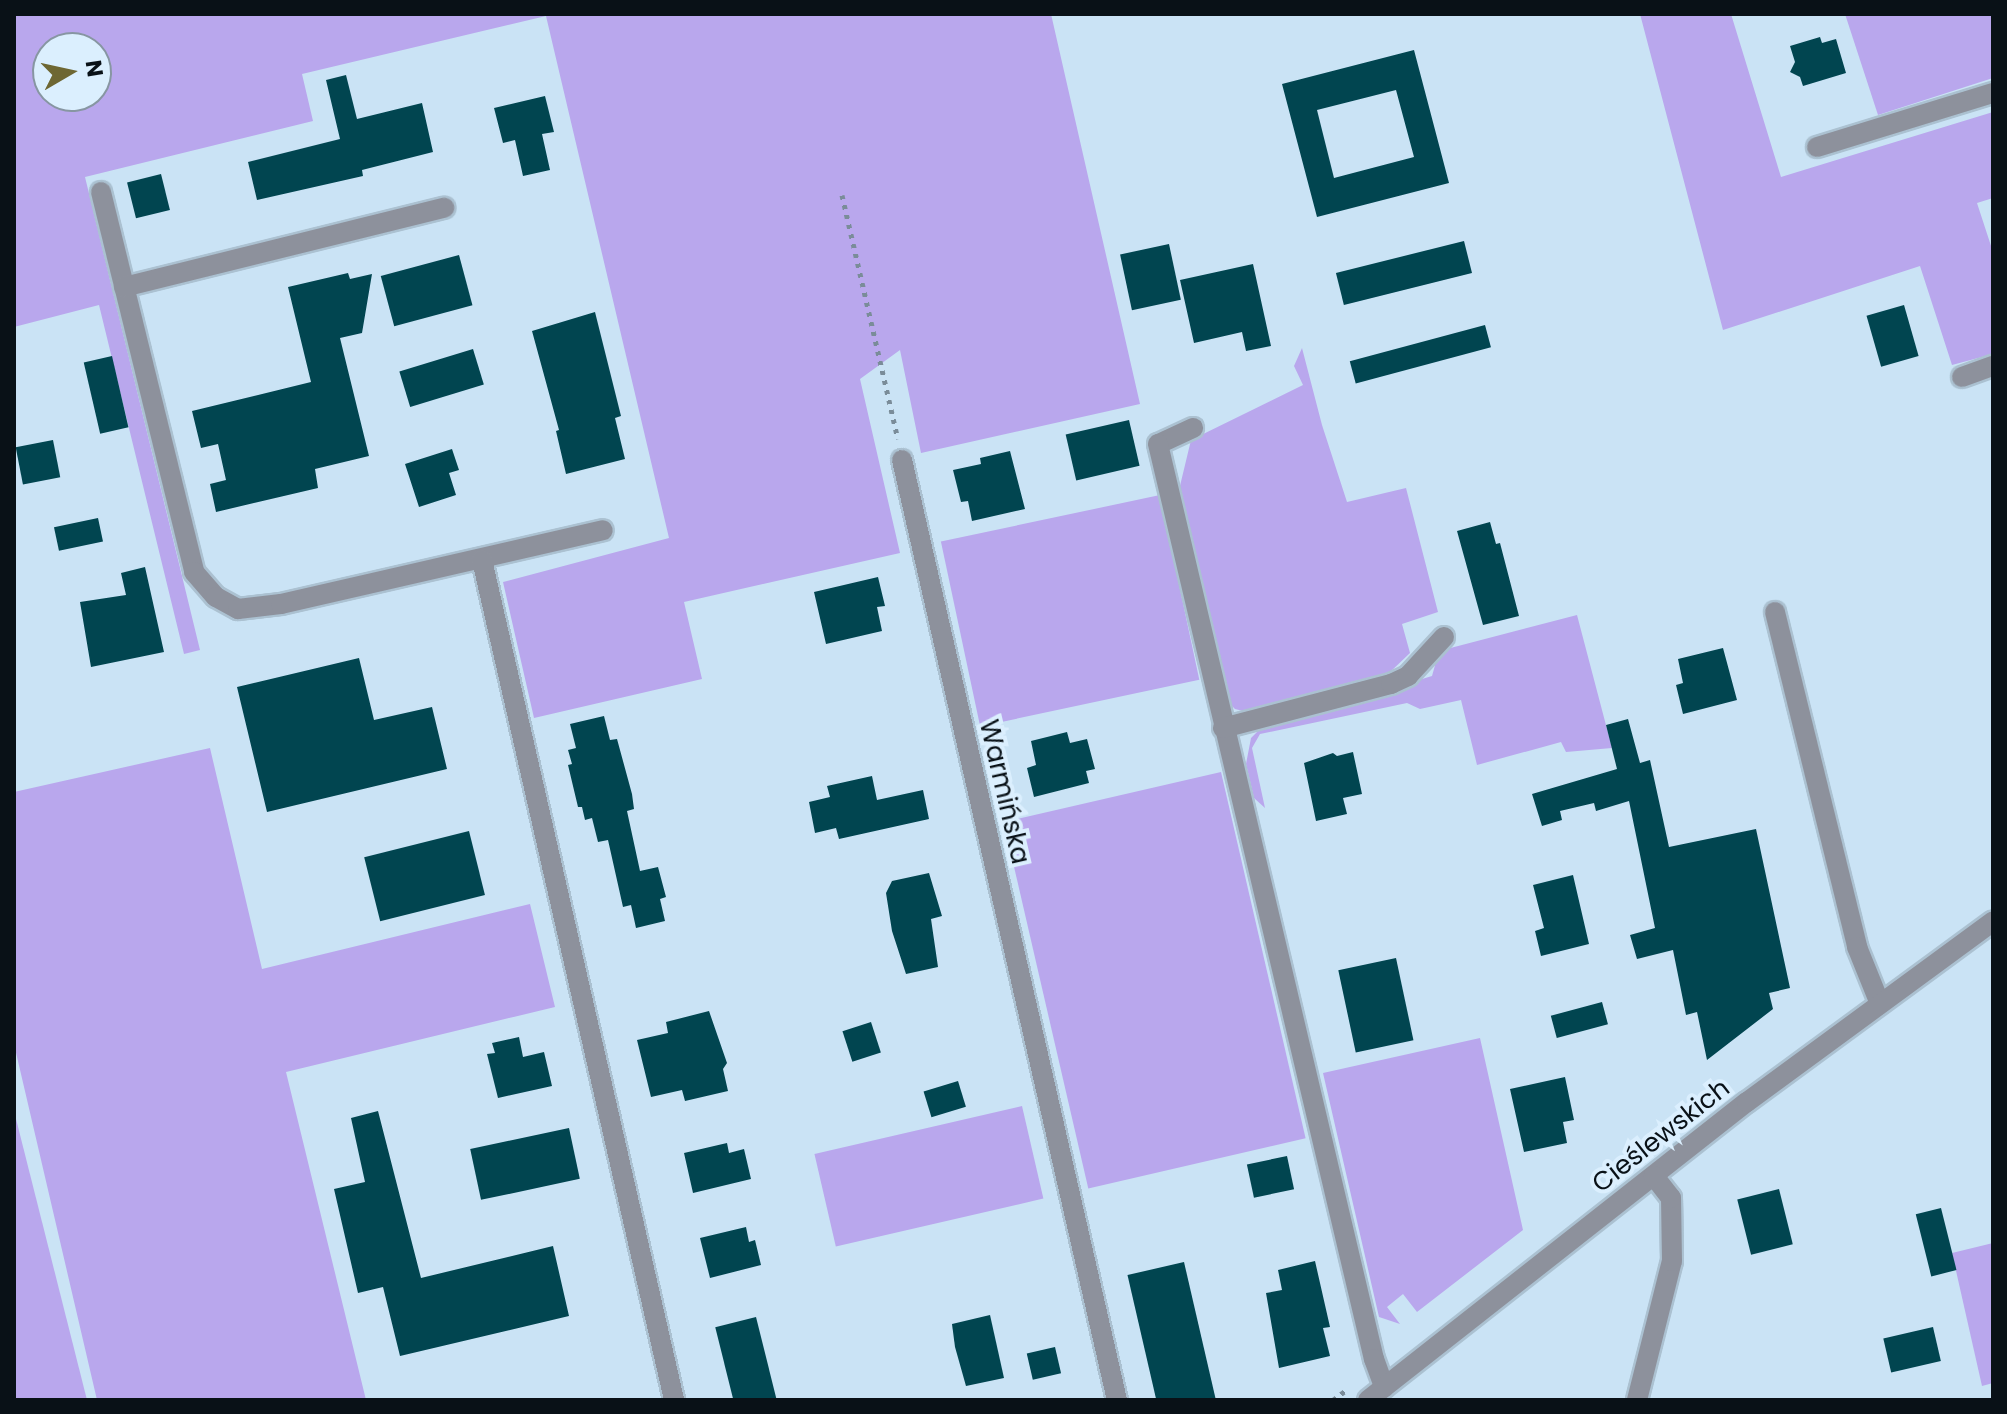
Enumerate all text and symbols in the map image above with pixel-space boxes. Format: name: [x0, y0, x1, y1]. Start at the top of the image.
north arrow: [32, 32, 112, 112]
text: N: [78, 58, 111, 79]
street label: Warmińska: [972, 717, 1036, 867]
street label: Cieślewskich: [1586, 1073, 1736, 1199]

